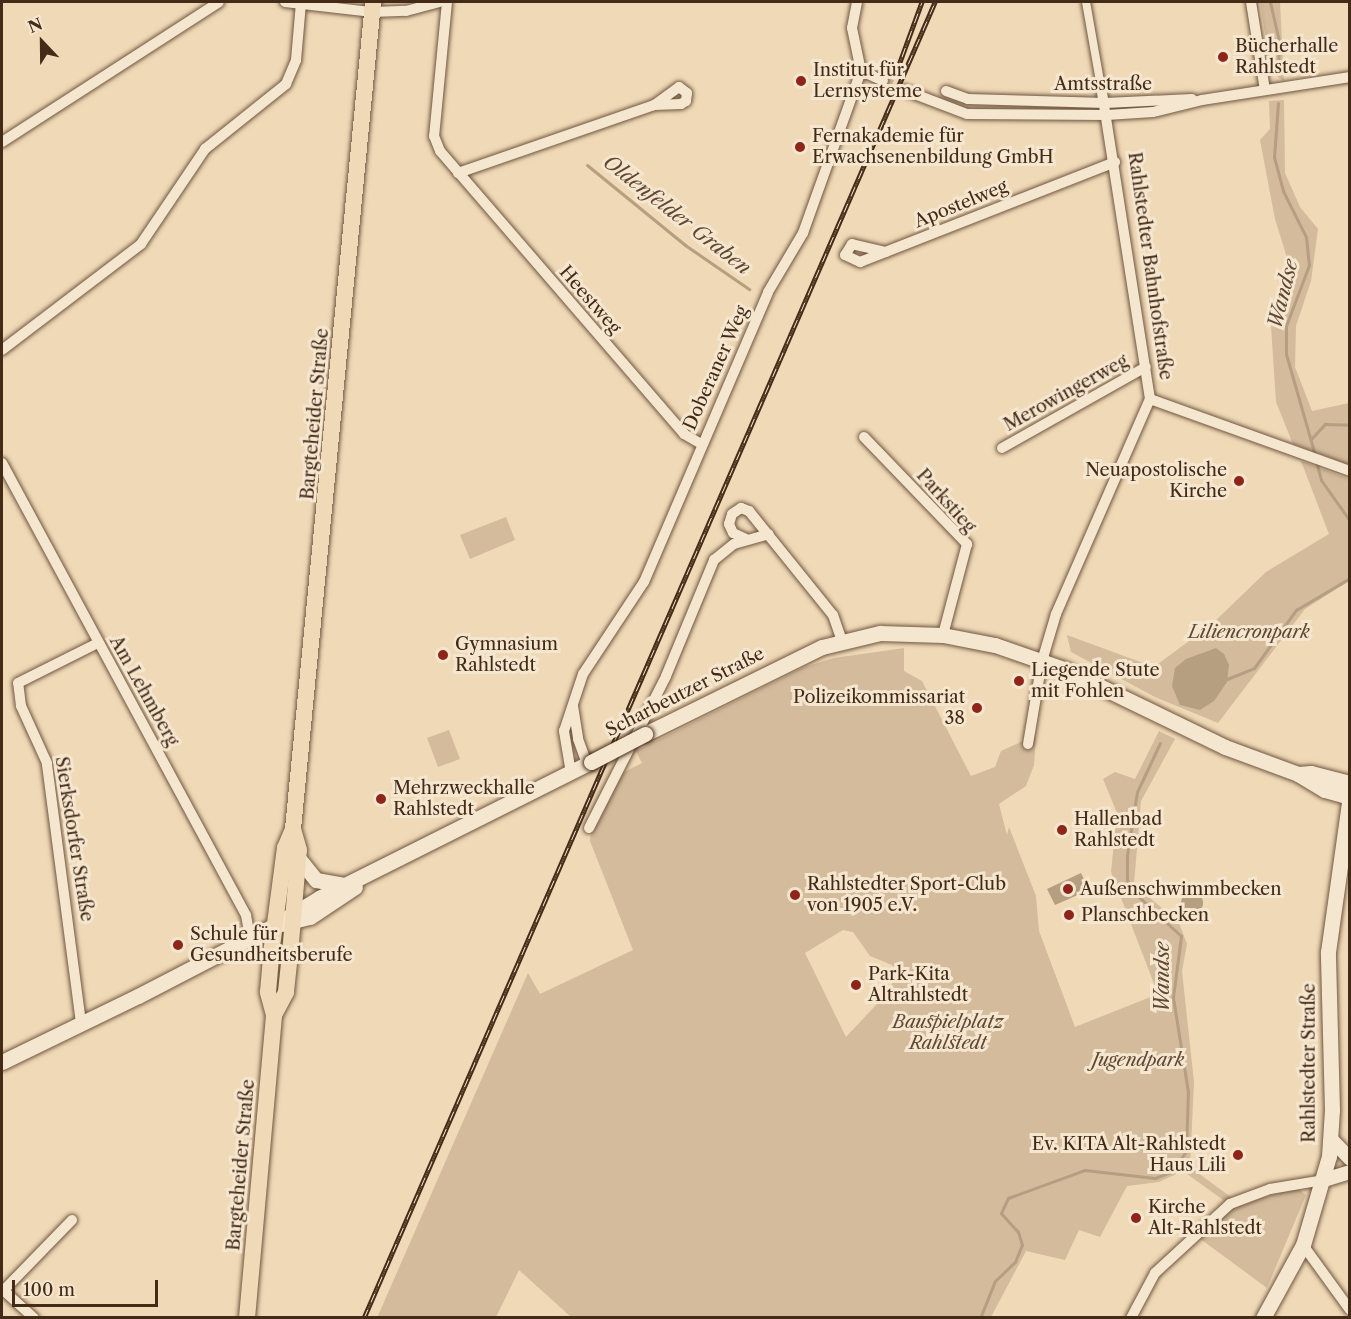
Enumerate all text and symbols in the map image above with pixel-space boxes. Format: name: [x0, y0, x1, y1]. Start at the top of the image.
north arrow: [12, 12, 72, 72]
text: N: [25, 13, 45, 37]
place label: Bücherhalle Rahlstedt: [1235, 36, 1338, 78]
marker: Bücherhalle Rahlstedt: [1216, 50, 1230, 64]
place label: Institut für Lernsysteme: [813, 60, 922, 103]
street label: Amtsstraße: [1054, 73, 1152, 95]
marker: Institut für Lernsysteme: [794, 74, 808, 88]
place label: Fernakademie für Erwachsenenbildung GmbH: [812, 126, 1054, 168]
marker: Fernakademie für Erwachsenenbildung GmbH: [793, 140, 807, 154]
water label: Oldenfelder Graben: [598, 150, 756, 280]
street label: Rahlstedter Bahnhofstraße: [1123, 151, 1177, 381]
street label: Apostelweg: [911, 175, 1011, 233]
water label: Wandse: [1263, 257, 1303, 331]
street label: Heestweg: [555, 261, 625, 339]
street label: Doberaner Weg: [679, 302, 753, 434]
street label: Bargteheider Straße: [297, 327, 333, 501]
street label: Merowingerweg: [1000, 350, 1132, 436]
place label: Neuapostolische Kirche: [1085, 460, 1227, 502]
street label: Parkstieg: [912, 465, 980, 537]
marker: Neuapostolische Kirche: [1232, 474, 1246, 488]
park label: Liliencronpark: [1188, 621, 1310, 643]
street label: Am Lehmberg: [105, 632, 183, 750]
place label: Gymnasium Rahlstedt: [455, 634, 558, 676]
street label: Scharbeutzer Straße: [602, 643, 768, 741]
marker: Gymnasium Rahlstedt: [436, 648, 450, 662]
place label: Liegende Stute mit Fohlen: [1031, 660, 1160, 702]
marker: Liegende Stute mit Fohlen: [1012, 674, 1026, 688]
place label: Polizeikommissariat 38: [793, 687, 965, 730]
marker: Polizeikommissariat 38: [970, 701, 984, 715]
street label: Sierksdorfer Straße: [50, 755, 98, 923]
place label: Mehrzweckhalle Rahlstedt: [393, 778, 535, 820]
marker: Mehrzweckhalle Rahlstedt: [374, 792, 388, 806]
place label: Hallenbad Rahlstedt: [1074, 809, 1162, 852]
marker: Hallenbad Rahlstedt: [1055, 823, 1069, 837]
place label: Rahlstedter Sport-Club von 1905 e.V.: [807, 874, 1006, 916]
place label: Außenschwimmbecken: [1080, 878, 1281, 900]
marker: Außenschwimmbecken: [1061, 882, 1075, 896]
marker: Rahlstedter Sport-Club von 1905 e.V.: [788, 888, 802, 902]
place label: Planschbecken: [1081, 904, 1209, 926]
marker: Planschbecken: [1062, 908, 1076, 922]
place label: Schule für Gesundheitsberufe: [190, 924, 353, 966]
marker: Schule für Gesundheitsberufe: [171, 938, 185, 952]
water label: Wandse: [1150, 941, 1174, 1013]
place label: Park-Kita Altrahlstedt: [868, 964, 968, 1006]
marker: Park-Kita Altrahlstedt: [849, 978, 863, 992]
street label: Rahlstedter Straße: [1298, 983, 1320, 1143]
park label: Bauspielplatz Rahlstedt: [893, 1012, 1003, 1054]
park label: Jugendpark: [1092, 1049, 1184, 1071]
street label: Bargteheider Straße: [223, 1078, 259, 1252]
place label: Ev. KITA Alt-Rahlstedt Haus Lili: [1030, 1134, 1226, 1176]
marker: Ev. KITA Alt-Rahlstedt Haus Lili: [1231, 1148, 1245, 1162]
place label: Kirche Alt-Rahlstedt: [1148, 1197, 1262, 1240]
marker: Kirche Alt-Rahlstedt: [1129, 1211, 1143, 1225]
scale bar: [15, 1268, 160, 1306]
text: 100 m: [23, 1279, 75, 1301]

